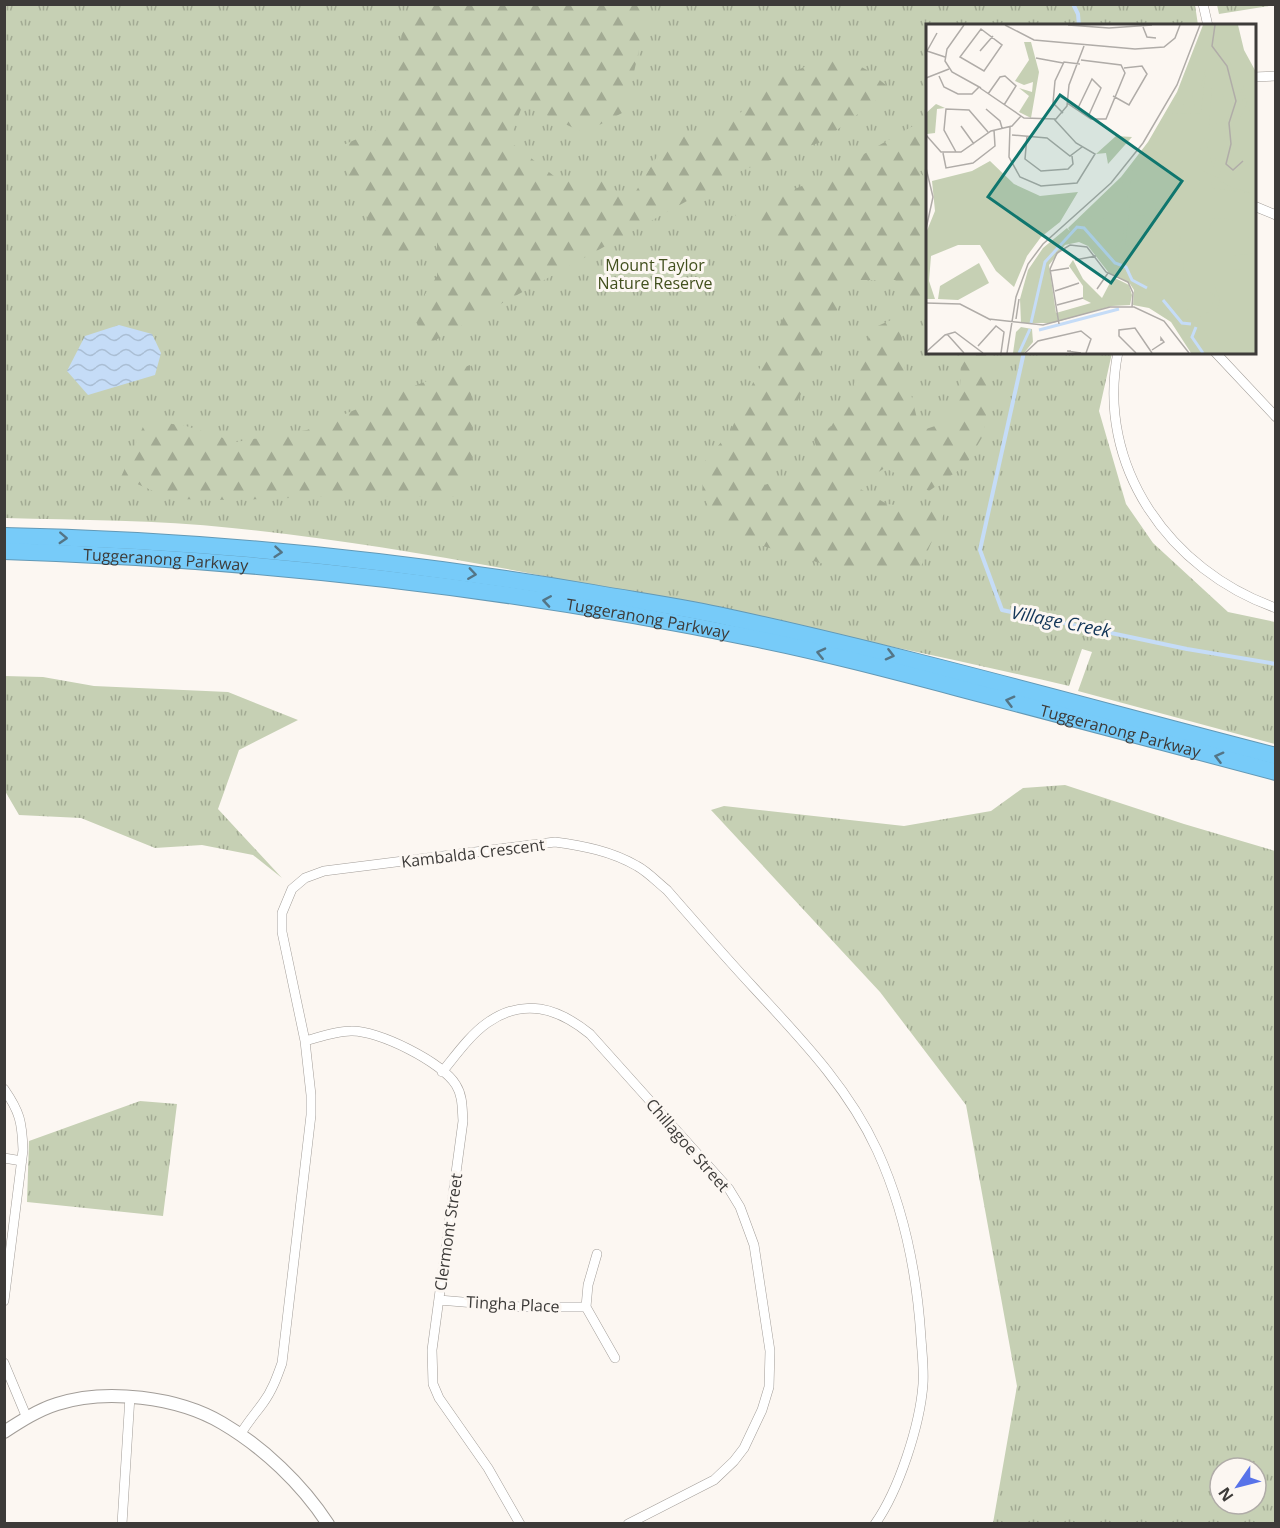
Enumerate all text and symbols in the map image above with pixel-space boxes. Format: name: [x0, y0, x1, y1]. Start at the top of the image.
inset map: [926, 24, 1256, 354]
park label: Mount Taylor Nature Reserve: [597, 254, 713, 294]
one-way arrow: [58, 531, 67, 544]
street label: Tuggeranong Parkway: [83, 543, 250, 576]
one-way arrow: [274, 545, 283, 558]
one-way arrow: [468, 568, 477, 580]
street label: Tuggeranong Parkway: [565, 593, 732, 644]
one-way arrow: [543, 595, 552, 607]
water label: Village Creek: [1009, 600, 1114, 643]
one-way arrow: [817, 647, 827, 660]
one-way arrow: [885, 647, 895, 660]
one-way arrow: [1005, 696, 1015, 709]
street label: Tuggeranong Parkway: [1038, 699, 1204, 763]
one-way arrow: [1214, 752, 1225, 764]
street label: Kambalda Crescent: [400, 833, 546, 873]
street label: Chillagoe Street: [641, 1094, 735, 1197]
street label: Clermont Street: [429, 1172, 467, 1292]
street label: Tingha Place: [466, 1291, 560, 1317]
north arrow: [1208, 1456, 1268, 1516]
text: N: [1213, 1483, 1238, 1506]

